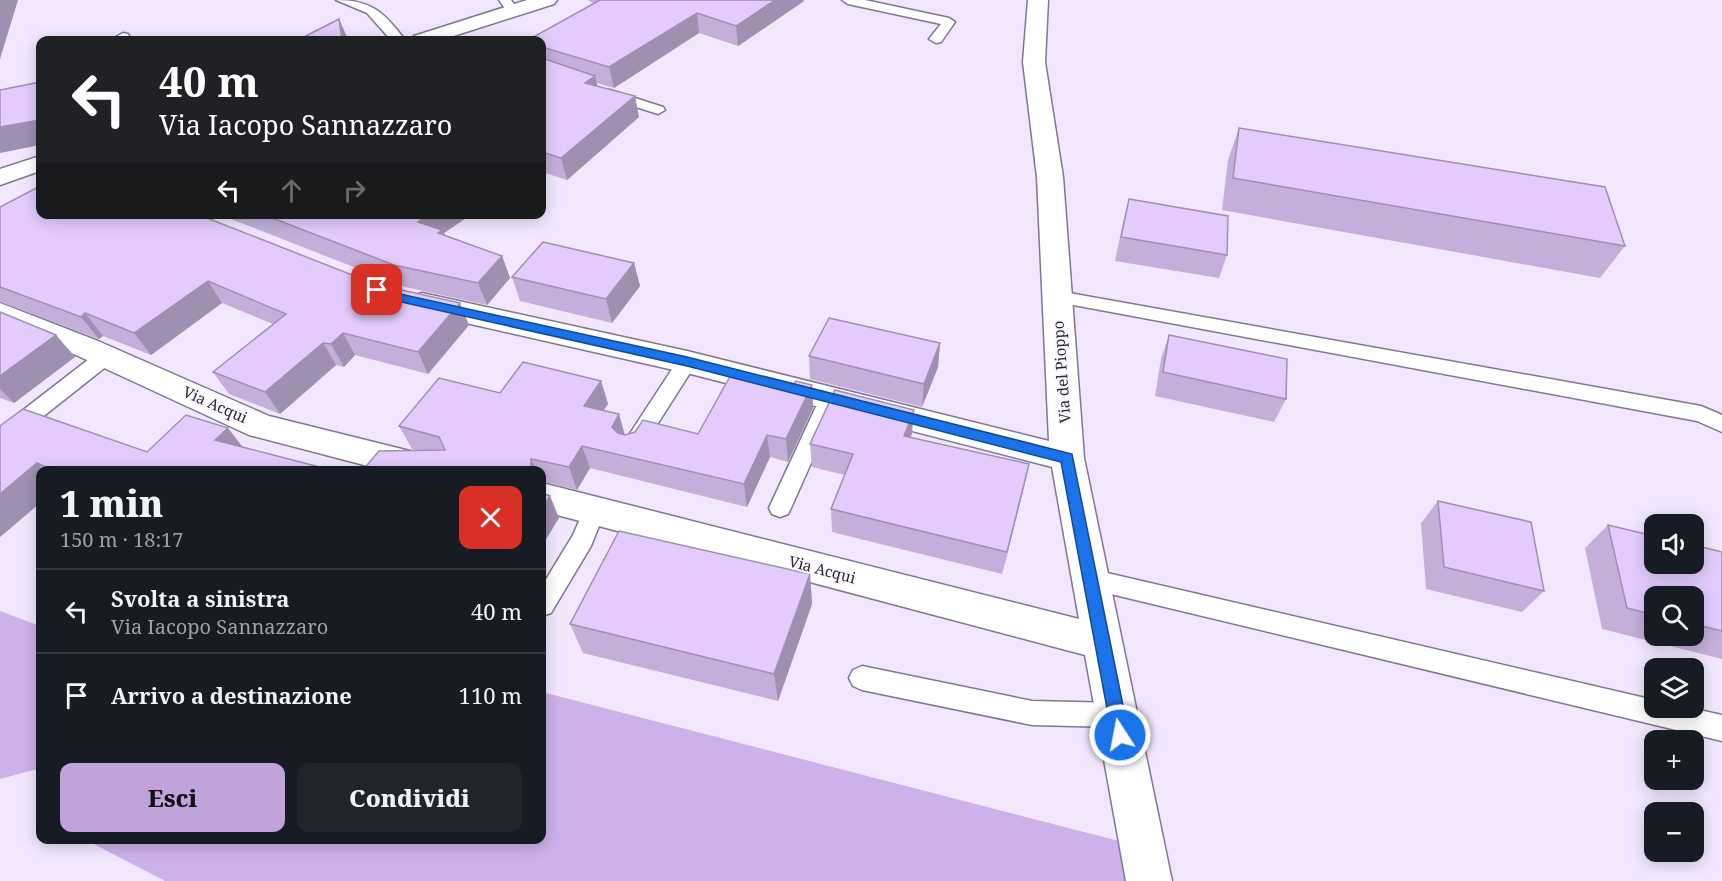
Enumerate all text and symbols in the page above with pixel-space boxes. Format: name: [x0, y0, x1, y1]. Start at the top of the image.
text: 40 m: [159, 52, 259, 109]
icon: left: [60, 60, 138, 138]
text: Via Iacopo Sannazzaro: [159, 106, 452, 143]
icon: left: [212, 174, 245, 207]
icon: ahead: [275, 174, 308, 207]
icon: right: [338, 174, 371, 207]
pin: [351, 264, 402, 315]
icon: arrive: [360, 273, 393, 306]
street label: Via del Pioppo: [1047, 320, 1075, 424]
street label: Via Acqui: [180, 381, 251, 427]
text: 1 min: [60, 479, 163, 528]
button: close: [459, 486, 522, 549]
map controls: [1644, 514, 1704, 862]
button: sound: [1644, 514, 1704, 574]
text: 150 m · 18:17: [60, 526, 183, 553]
street label: Via Acqui: [787, 551, 858, 588]
text: Svolta a sinistra: [111, 583, 290, 613]
button: search: [1644, 586, 1704, 646]
icon: left: [60, 595, 93, 628]
text: 40 m: [471, 596, 522, 626]
text: Via Iacopo Sannazzaro: [111, 613, 328, 640]
button: layers: [1644, 658, 1704, 718]
icon: arrive: [60, 679, 93, 712]
text: Arrivo a destinazione: [111, 680, 352, 710]
text: 110 m: [459, 680, 522, 710]
position arrow: [1088, 703, 1152, 767]
button: +: [1644, 730, 1704, 790]
button: Esci: [60, 763, 285, 832]
button: Condividi: [297, 763, 522, 832]
button: −: [1644, 802, 1704, 862]

